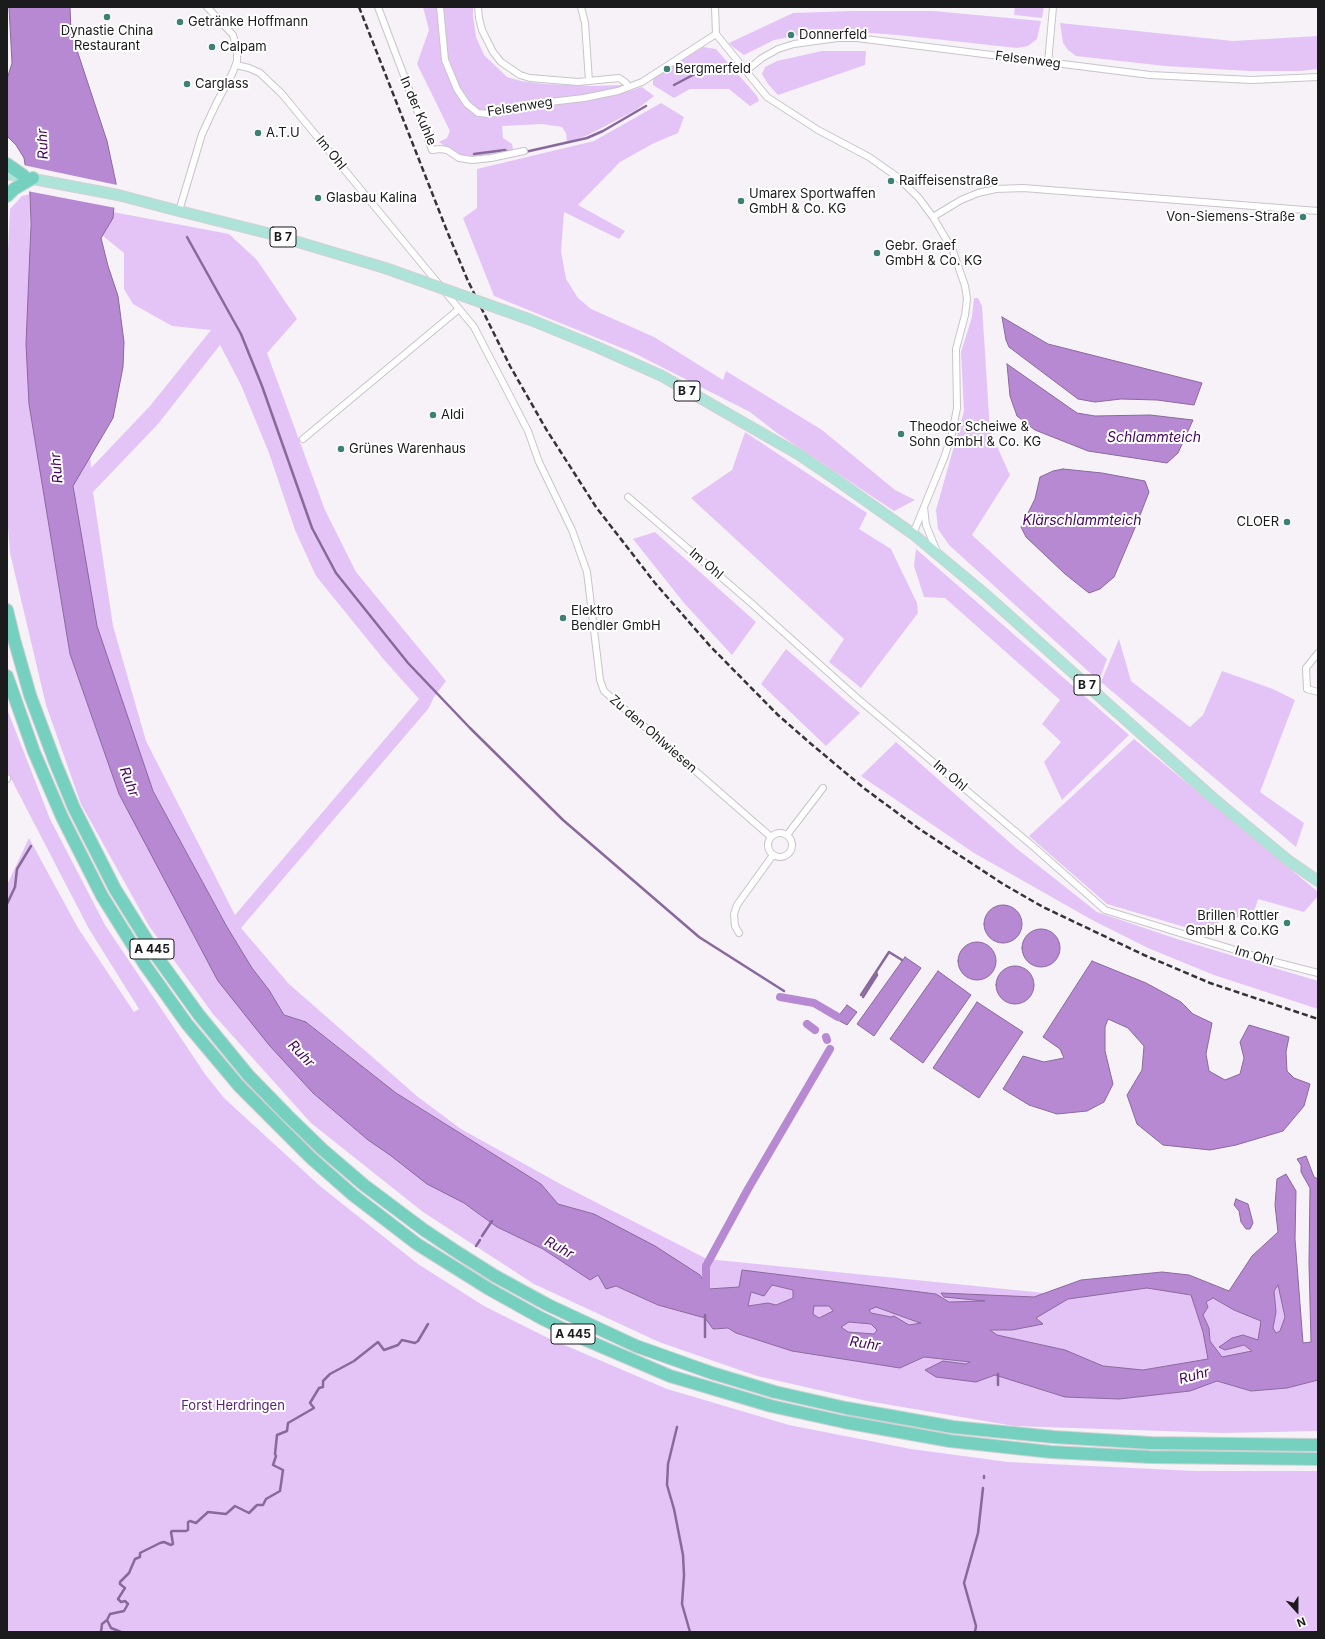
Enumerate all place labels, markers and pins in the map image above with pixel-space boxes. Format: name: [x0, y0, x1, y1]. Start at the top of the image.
marker: Dynastie China Restaurant: [102, 12, 112, 22]
place label: Getränke Hoffmann: [188, 14, 308, 30]
marker: Getränke Hoffmann: [175, 17, 185, 27]
place label: Dynastie China Restaurant: [61, 23, 153, 54]
place label: Donnerfeld: [799, 27, 867, 43]
marker: Donnerfeld: [786, 30, 796, 40]
place label: Calpam: [220, 39, 267, 55]
marker: Calpam: [207, 42, 217, 52]
place label: Bergmerfeld: [675, 61, 751, 77]
marker: Bergmerfeld: [662, 64, 672, 74]
place label: Carglass: [195, 76, 249, 92]
marker: Carglass: [182, 79, 192, 89]
place label: A.T.U: [266, 125, 300, 141]
marker: A.T.U: [253, 128, 263, 138]
place label: Raiffeisenstraße: [899, 173, 998, 189]
marker: Raiffeisenstraße: [886, 176, 896, 186]
place label: Umarex Sportwaffen GmbH & Co. KG: [749, 186, 876, 217]
place label: Glasbau Kalina: [326, 190, 417, 206]
marker: Glasbau Kalina: [313, 193, 323, 203]
marker: Umarex Sportwaffen GmbH & Co. KG: [736, 196, 746, 206]
place label: Von-Siemens-Straße: [1166, 209, 1295, 225]
marker: Von-Siemens-Straße: [1298, 212, 1308, 222]
place label: Gebr. Graef GmbH & Co. KG: [885, 238, 982, 269]
marker: Gebr. Graef GmbH & Co. KG: [872, 248, 882, 258]
place label: Aldi: [441, 407, 464, 423]
marker: Aldi: [428, 410, 438, 420]
place label: Theodor Scheiwe & Sohn GmbH & Co. KG: [909, 419, 1041, 450]
marker: Theodor Scheiwe & Sohn GmbH & Co. KG: [896, 429, 906, 439]
place label: Grünes Warenhaus: [349, 441, 466, 457]
marker: Grünes Warenhaus: [336, 444, 346, 454]
place label: CLOER: [1236, 514, 1279, 530]
marker: CLOER: [1282, 517, 1292, 527]
place label: Elektro Bendler GmbH: [571, 603, 661, 634]
marker: Elektro Bendler GmbH: [558, 613, 568, 623]
place label: Brillen Rottler GmbH & Co.KG: [1186, 908, 1279, 939]
marker: Brillen Rottler GmbH & Co.KG: [1282, 918, 1292, 928]

